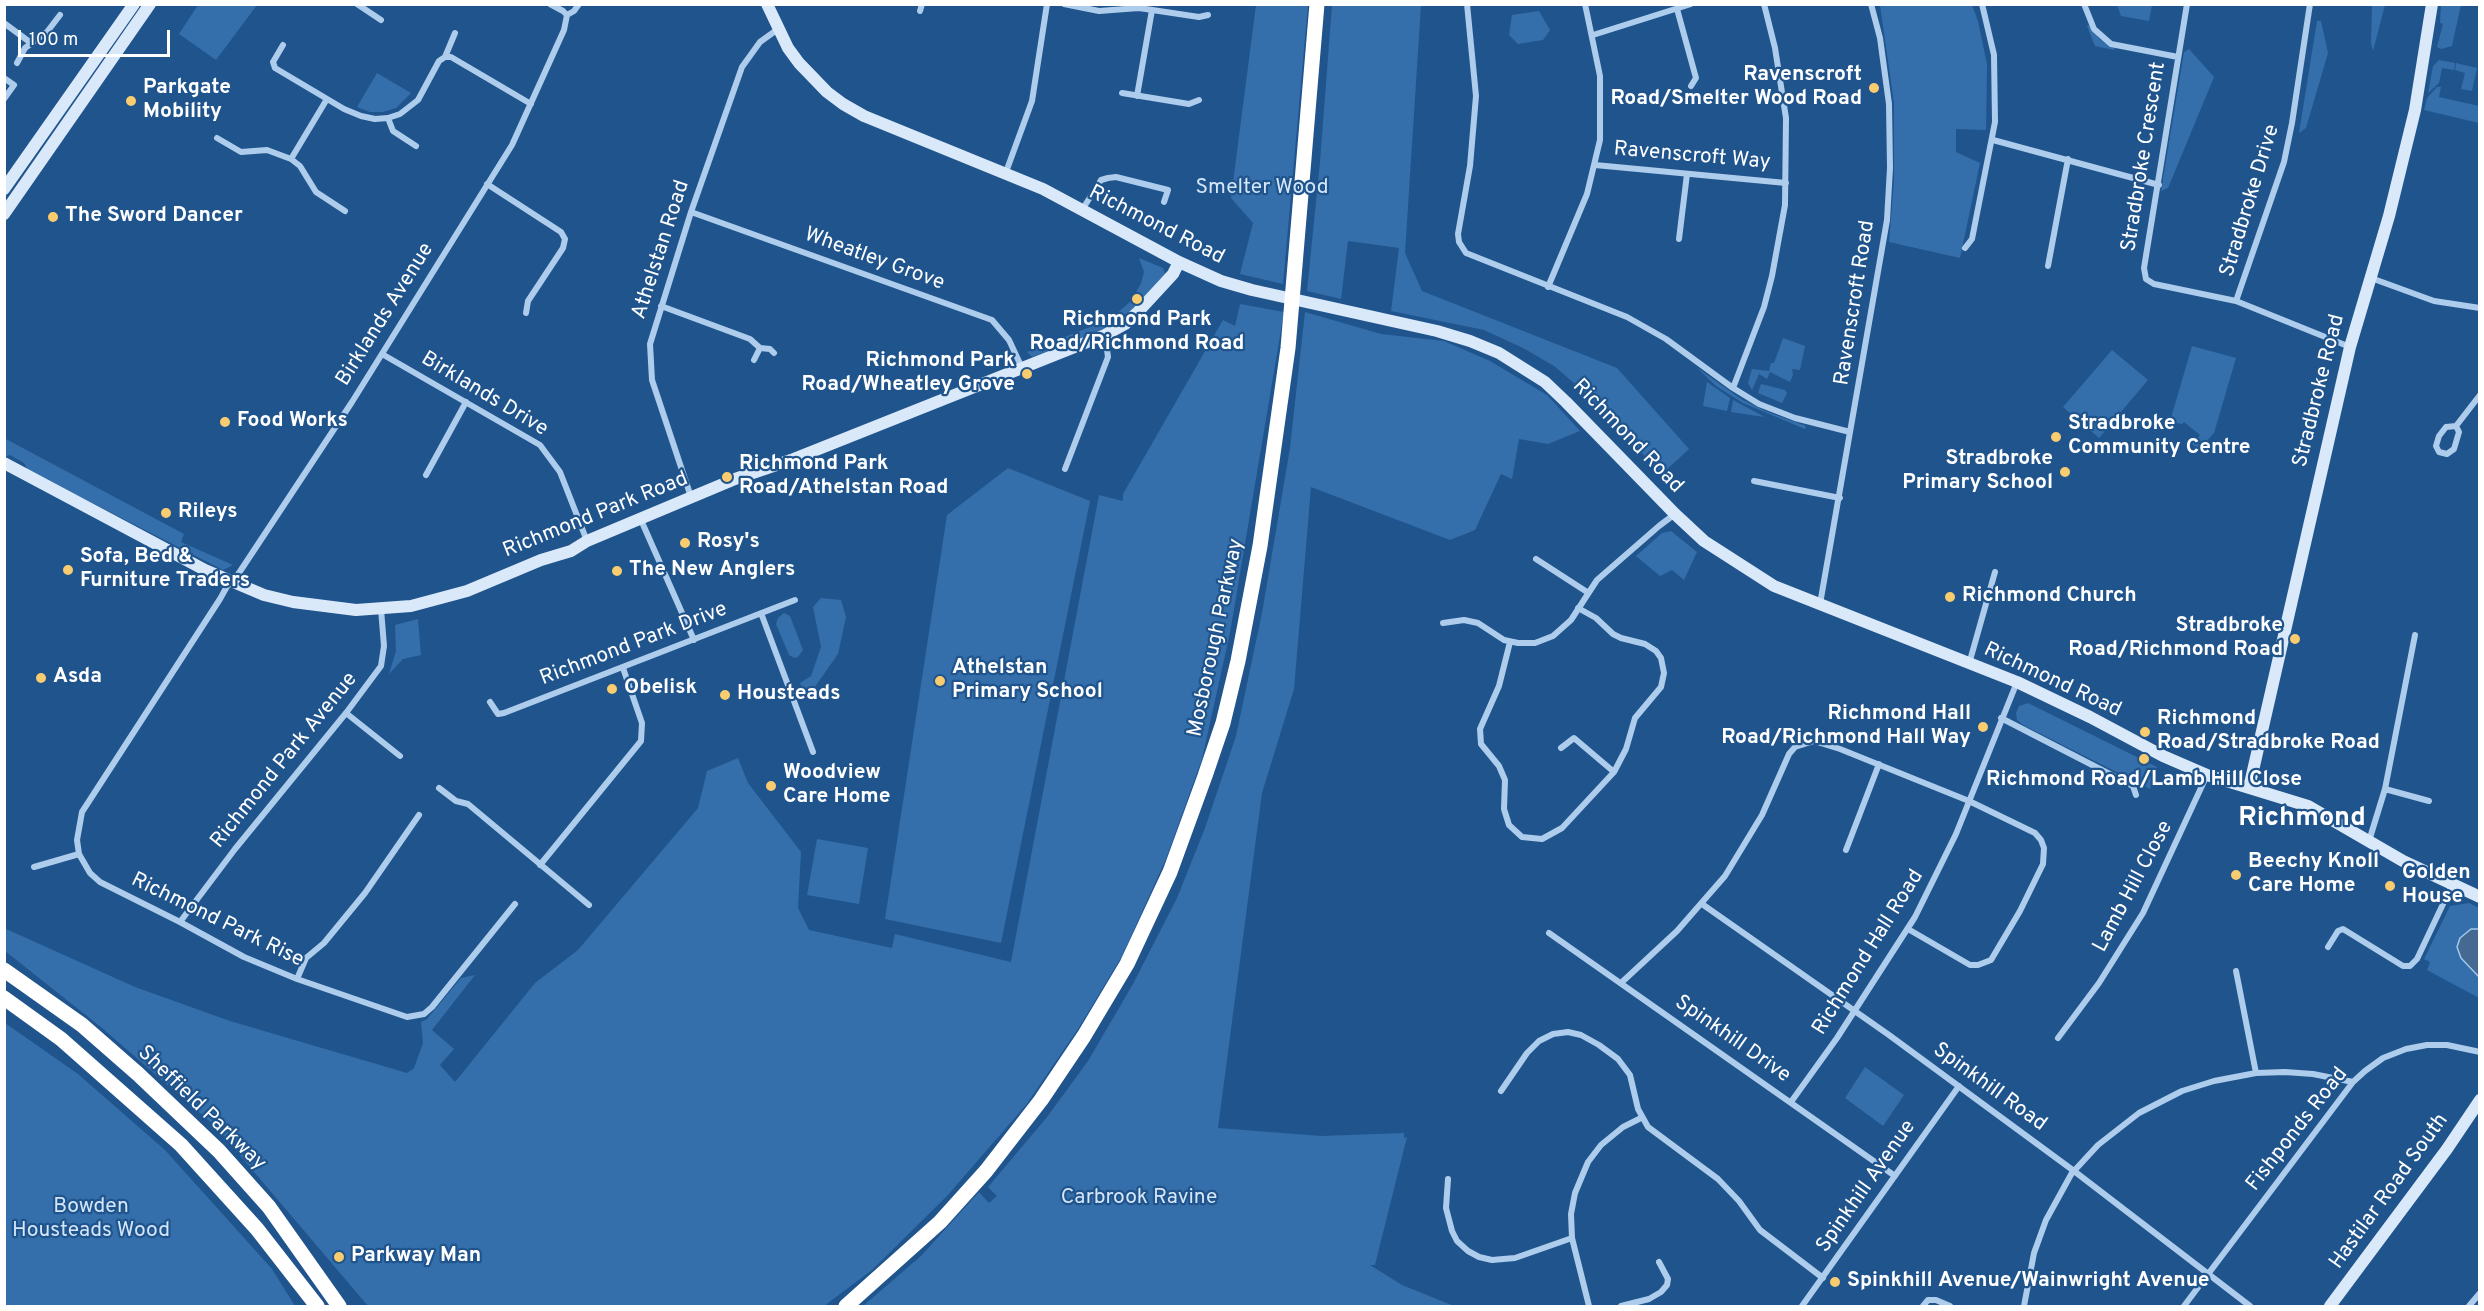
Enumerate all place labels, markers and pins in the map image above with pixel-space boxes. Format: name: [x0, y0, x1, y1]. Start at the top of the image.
place label: Ravenscroft Road/Smelter Wood Road: [1610, 63, 1862, 113]
place label: Parkgate Mobility: [143, 76, 231, 126]
marker: Ravenscroft Road/Smelter Wood Road: [1867, 81, 1881, 95]
marker: Parkgate Mobility: [124, 94, 138, 108]
place label: The Sword Dancer: [65, 204, 243, 230]
marker: The Sword Dancer: [46, 210, 60, 224]
marker: Richmond Park Road/Richmond Road: [1130, 292, 1144, 306]
place label: Richmond Park Road/Richmond Road: [1030, 308, 1244, 358]
place label: Richmond Park Road/Wheatley Grove: [801, 349, 1015, 399]
marker: Richmond Park Road/Wheatley Grove: [1020, 367, 1034, 381]
place label: Food Works: [237, 409, 348, 435]
place label: Stradbroke Community Centre: [2068, 412, 2250, 462]
marker: Food Works: [218, 415, 232, 429]
marker: Stradbroke Community Centre: [2049, 430, 2063, 444]
place label: Stradbroke Primary School: [1902, 447, 2053, 497]
place label: Richmond Park Road/Athelstan Road: [739, 452, 948, 502]
marker: Stradbroke Primary School: [2058, 465, 2072, 479]
marker: Richmond Park Road/Athelstan Road: [720, 470, 734, 484]
place label: Rileys: [178, 500, 238, 526]
marker: Rileys: [159, 506, 173, 520]
place label: Rosy's: [697, 530, 760, 556]
marker: Rosy's: [678, 536, 692, 550]
place label: Sofa, Bed & Furniture Traders: [80, 545, 250, 595]
place label: The New Anglers: [629, 558, 795, 584]
marker: Sofa, Bed & Furniture Traders: [61, 563, 75, 577]
marker: The New Anglers: [610, 564, 624, 578]
place label: Richmond Church: [1962, 584, 2137, 610]
marker: Richmond Church: [1943, 590, 1957, 604]
place label: Stradbroke Road/Richmond Road: [2068, 614, 2283, 664]
marker: Stradbroke Road/Richmond Road: [2288, 632, 2302, 646]
place label: Athelstan Primary School: [952, 656, 1103, 706]
place label: Asda: [53, 665, 102, 691]
marker: Asda: [34, 671, 48, 685]
marker: Athelstan Primary School: [933, 674, 947, 688]
place label: Obelisk: [624, 676, 697, 702]
marker: Obelisk: [605, 682, 619, 696]
place label: Housteads: [737, 682, 840, 708]
marker: Housteads: [718, 688, 732, 702]
place label: Richmond Hall Road/Richmond Hall Way: [1721, 702, 1971, 752]
place label: Richmond Road/Stradbroke Road: [2157, 707, 2380, 757]
marker: Richmond Hall Road/Richmond Hall Way: [1976, 720, 1990, 734]
marker: Richmond Road/Stradbroke Road: [2138, 725, 2152, 739]
marker: Richmond Road/Lamb Hill Close: [2137, 752, 2151, 766]
place label: Woodview Care Home: [783, 761, 890, 811]
place label: Richmond Road/Lamb Hill Close: [1986, 768, 2302, 794]
marker: Woodview Care Home: [764, 779, 778, 793]
place label: Beechy Knoll Care Home: [2248, 850, 2379, 900]
place label: Golden House: [2402, 861, 2471, 911]
marker: Beechy Knoll Care Home: [2229, 868, 2243, 882]
marker: Golden House: [2383, 879, 2397, 893]
place label: Parkway Man: [351, 1244, 481, 1270]
marker: Parkway Man: [332, 1250, 346, 1264]
place label: Spinkhill Avenue/Wainwright Avenue: [1847, 1269, 2210, 1295]
marker: Spinkhill Avenue/Wainwright Avenue: [1828, 1275, 1842, 1289]

